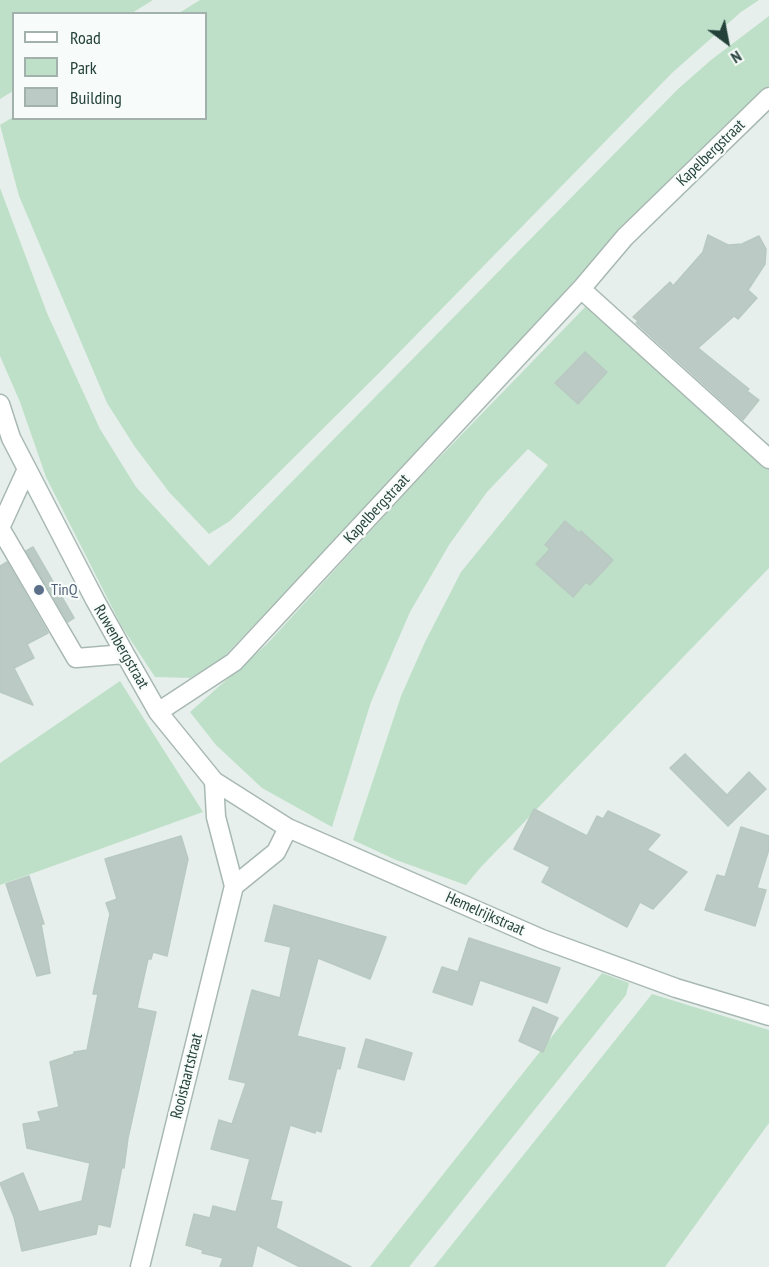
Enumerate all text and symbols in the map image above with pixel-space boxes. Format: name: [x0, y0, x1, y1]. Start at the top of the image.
legend: [12, 12, 207, 120]
north arrow: [697, 12, 757, 72]
text: Road: [70, 26, 101, 49]
text: N: [728, 46, 746, 68]
text: Park: [70, 56, 97, 79]
text: Building: [70, 86, 122, 109]
street label: Kapelbergstraat: [673, 116, 749, 190]
street label: Kapelbergstraat: [340, 470, 414, 548]
place label: TinQ: [51, 580, 77, 600]
marker: TinQ: [32, 583, 46, 597]
street label: Ruwenbergstraat: [89, 602, 153, 692]
street label: Hemelrijkstraat: [442, 888, 528, 940]
street label: Rooistaartstraat: [167, 1031, 207, 1121]

